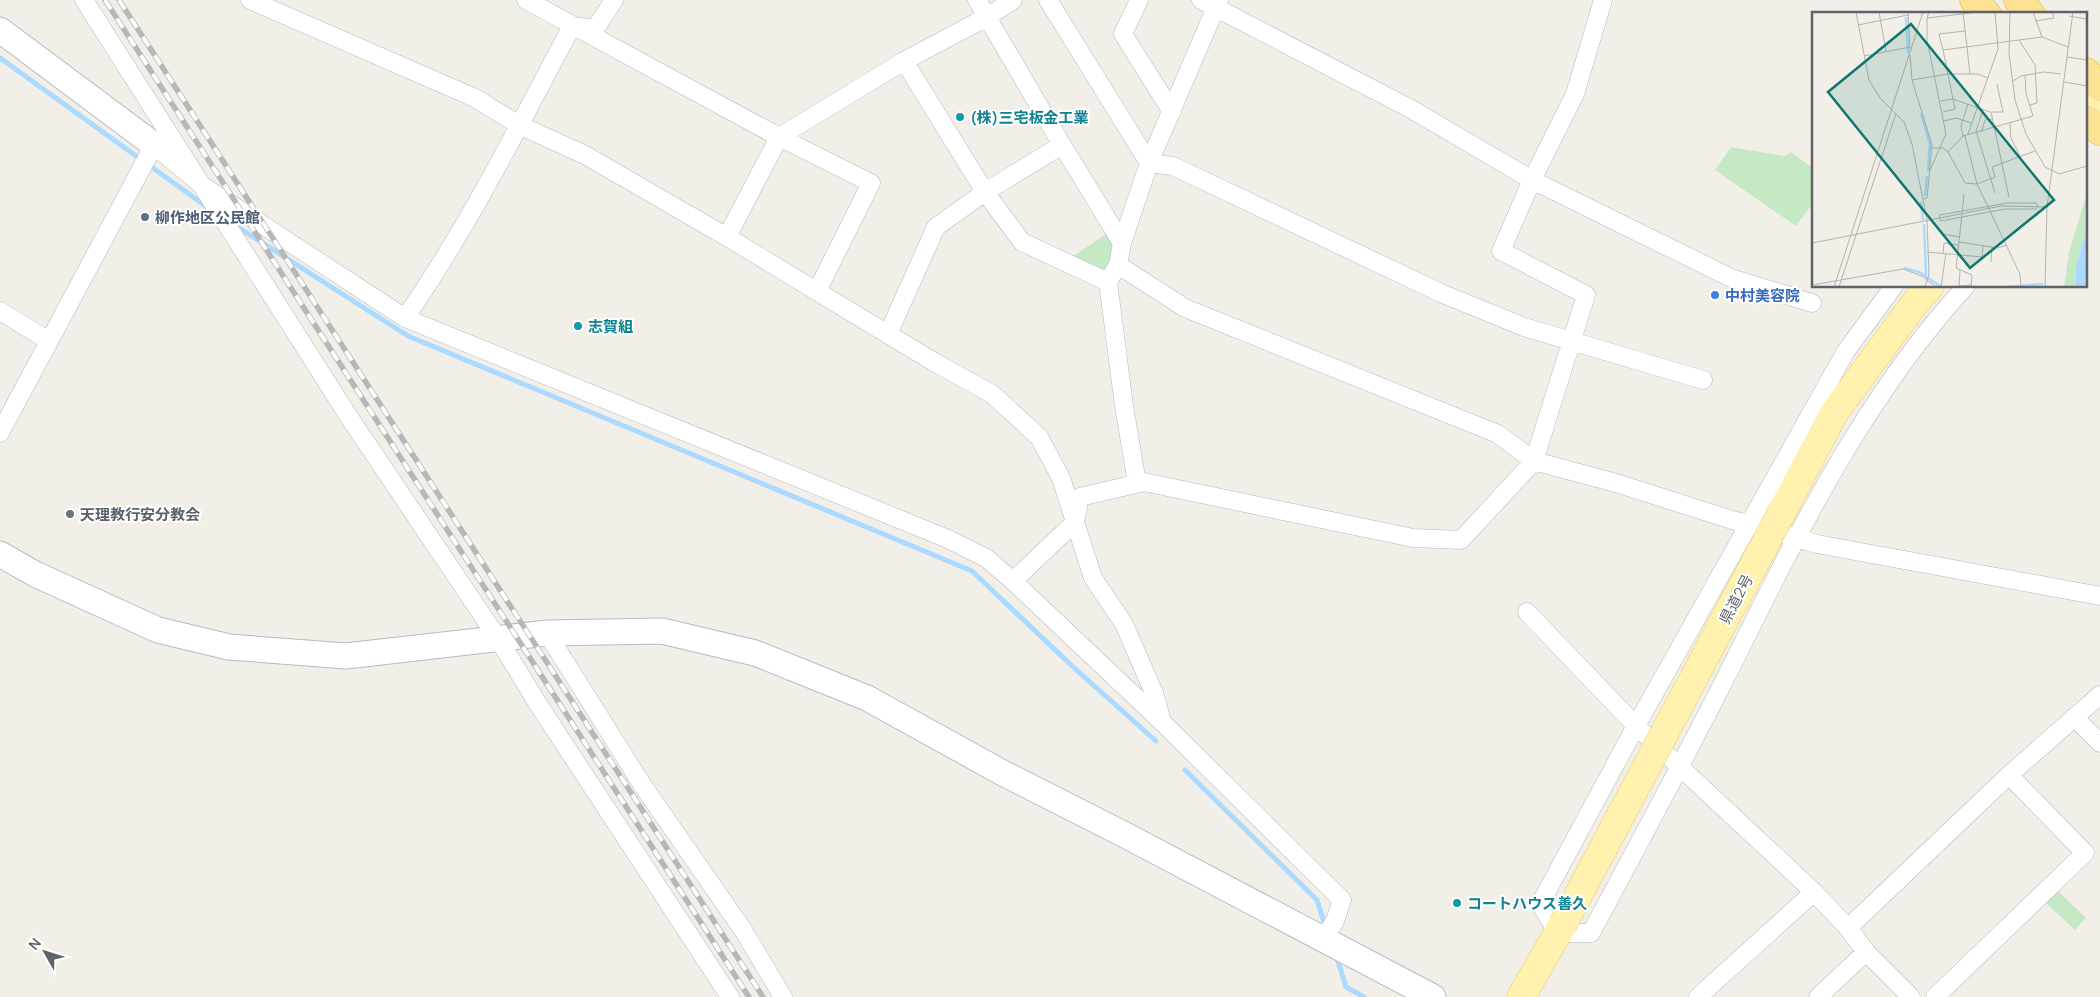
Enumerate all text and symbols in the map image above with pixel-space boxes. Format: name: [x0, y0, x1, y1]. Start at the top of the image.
inset map: [1812, 12, 2088, 288]
place label: (株)三宅板金工業: [970, 107, 1089, 128]
marker: (株)三宅板金工業: [954, 111, 966, 123]
place label: 柳作地区公民館: [155, 207, 260, 228]
marker: 柳作地区公民館: [139, 211, 151, 223]
place label: 中村美容院: [1725, 285, 1800, 306]
marker: 中村美容院: [1709, 289, 1721, 301]
place label: 志賀組: [588, 316, 633, 337]
marker: 志賀組: [572, 320, 584, 332]
place label: 天理教行安分教会: [80, 504, 200, 525]
marker: 天理教行安分教会: [64, 508, 76, 520]
street label: 県道2号: [1714, 570, 1758, 628]
place label: コートハウス善久: [1467, 893, 1587, 914]
marker: コートハウス善久: [1451, 897, 1463, 909]
north arrow: [20, 927, 70, 977]
text: N: [24, 934, 45, 953]

